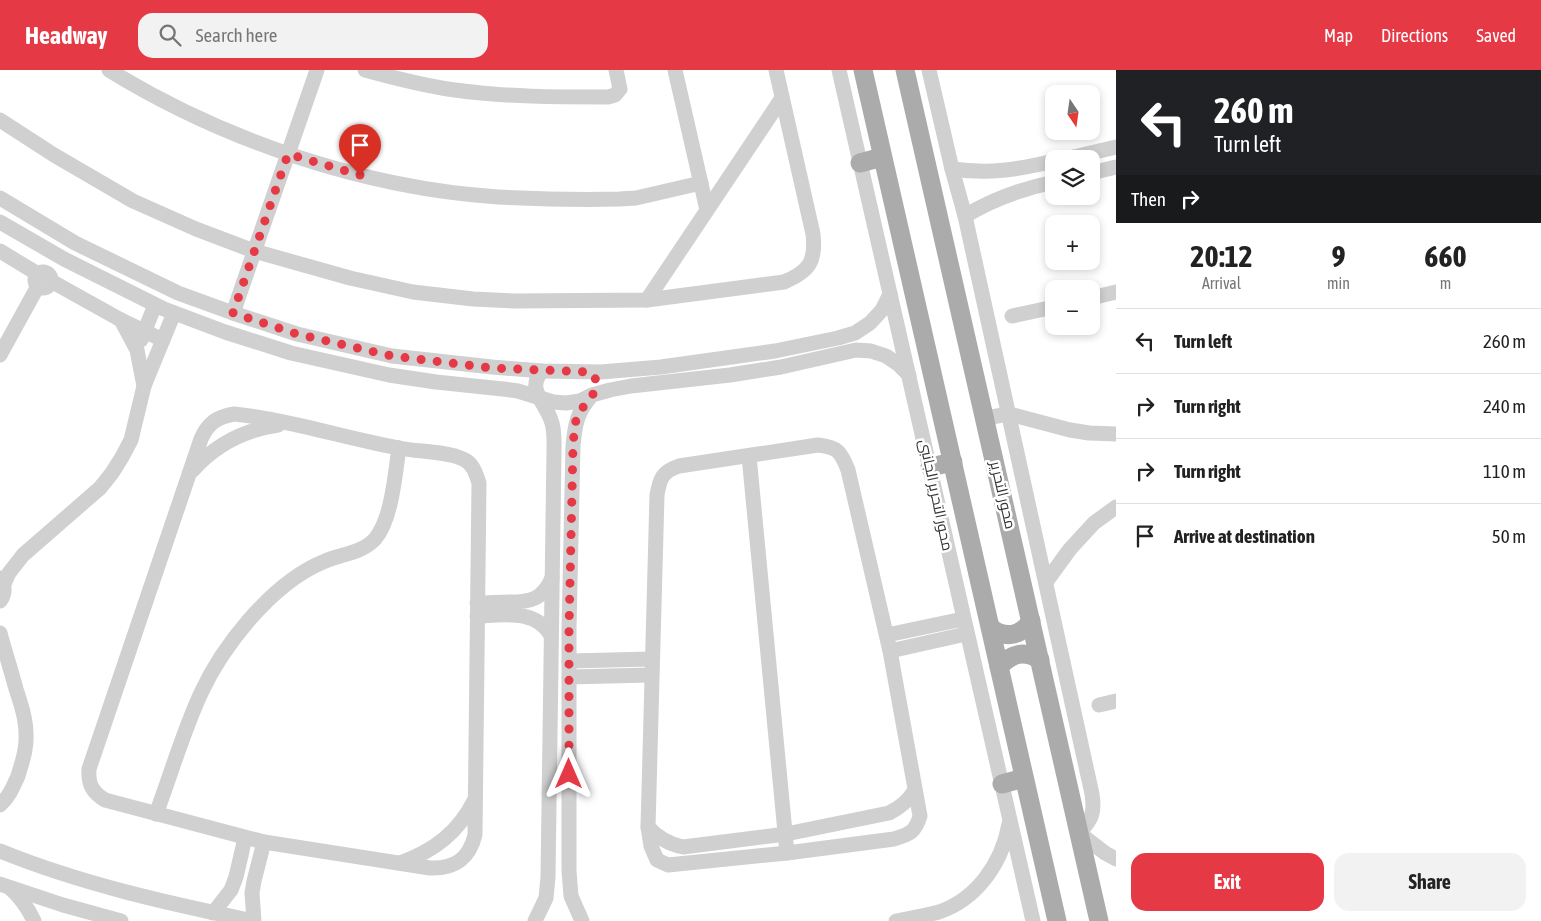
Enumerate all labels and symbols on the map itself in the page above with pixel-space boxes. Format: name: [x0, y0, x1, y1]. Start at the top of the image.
north arrow: [1045, 85, 1100, 140]
pin: [339, 124, 381, 175]
street label: محور التحرير الجانبى: [914, 438, 957, 553]
street label: محور التحرير: [986, 458, 1020, 531]
position arrow: [542, 747, 594, 799]

